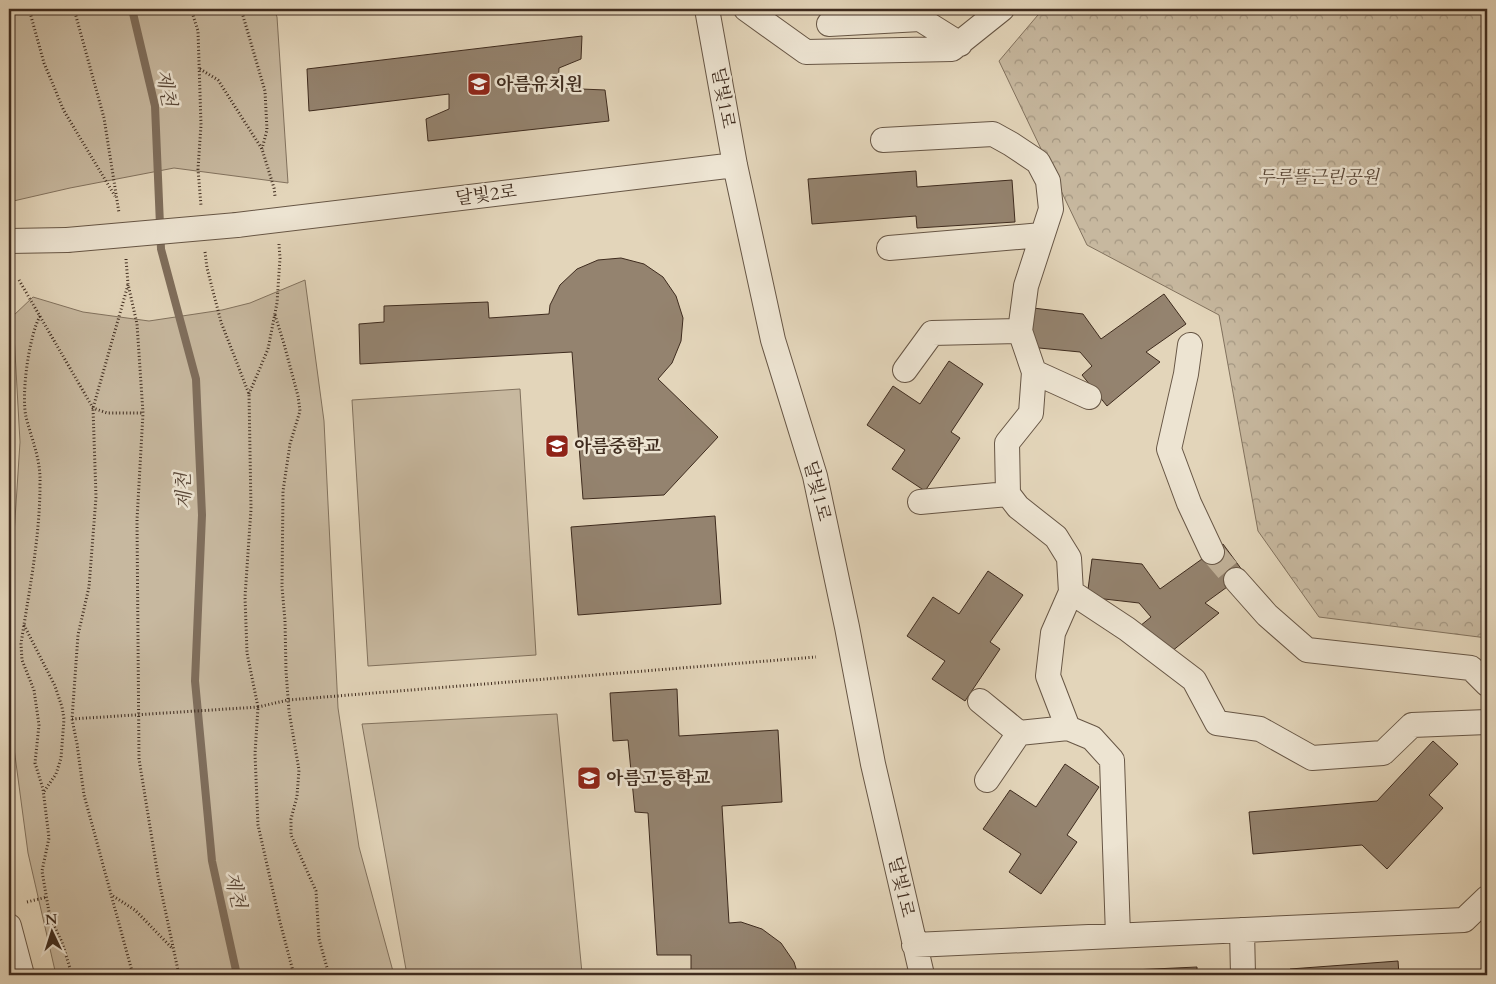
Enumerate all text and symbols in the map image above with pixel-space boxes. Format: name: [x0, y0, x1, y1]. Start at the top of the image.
street label: 달빛1로: [705, 66, 741, 130]
water label: 제천: [150, 67, 183, 110]
school or university icon: 아름유치원: [466, 71, 492, 97]
place label: 아름유치원: [496, 72, 583, 97]
park label: 두루뜰근린공원: [1257, 165, 1380, 190]
street label: 달빛2로: [454, 179, 518, 211]
school or university icon: 아름중학교: [544, 433, 570, 459]
place label: 아름중학교: [574, 434, 662, 459]
street label: 달빛1로: [797, 458, 837, 524]
water label: 제천: [170, 471, 198, 510]
school or university icon: 아름고등학교: [576, 765, 602, 791]
place label: 아름고등학교: [606, 766, 711, 791]
street label: 달빛1로: [882, 854, 920, 920]
water label: 제천: [218, 869, 252, 912]
north arrow: [28, 906, 78, 956]
text: N: [44, 910, 58, 929]

